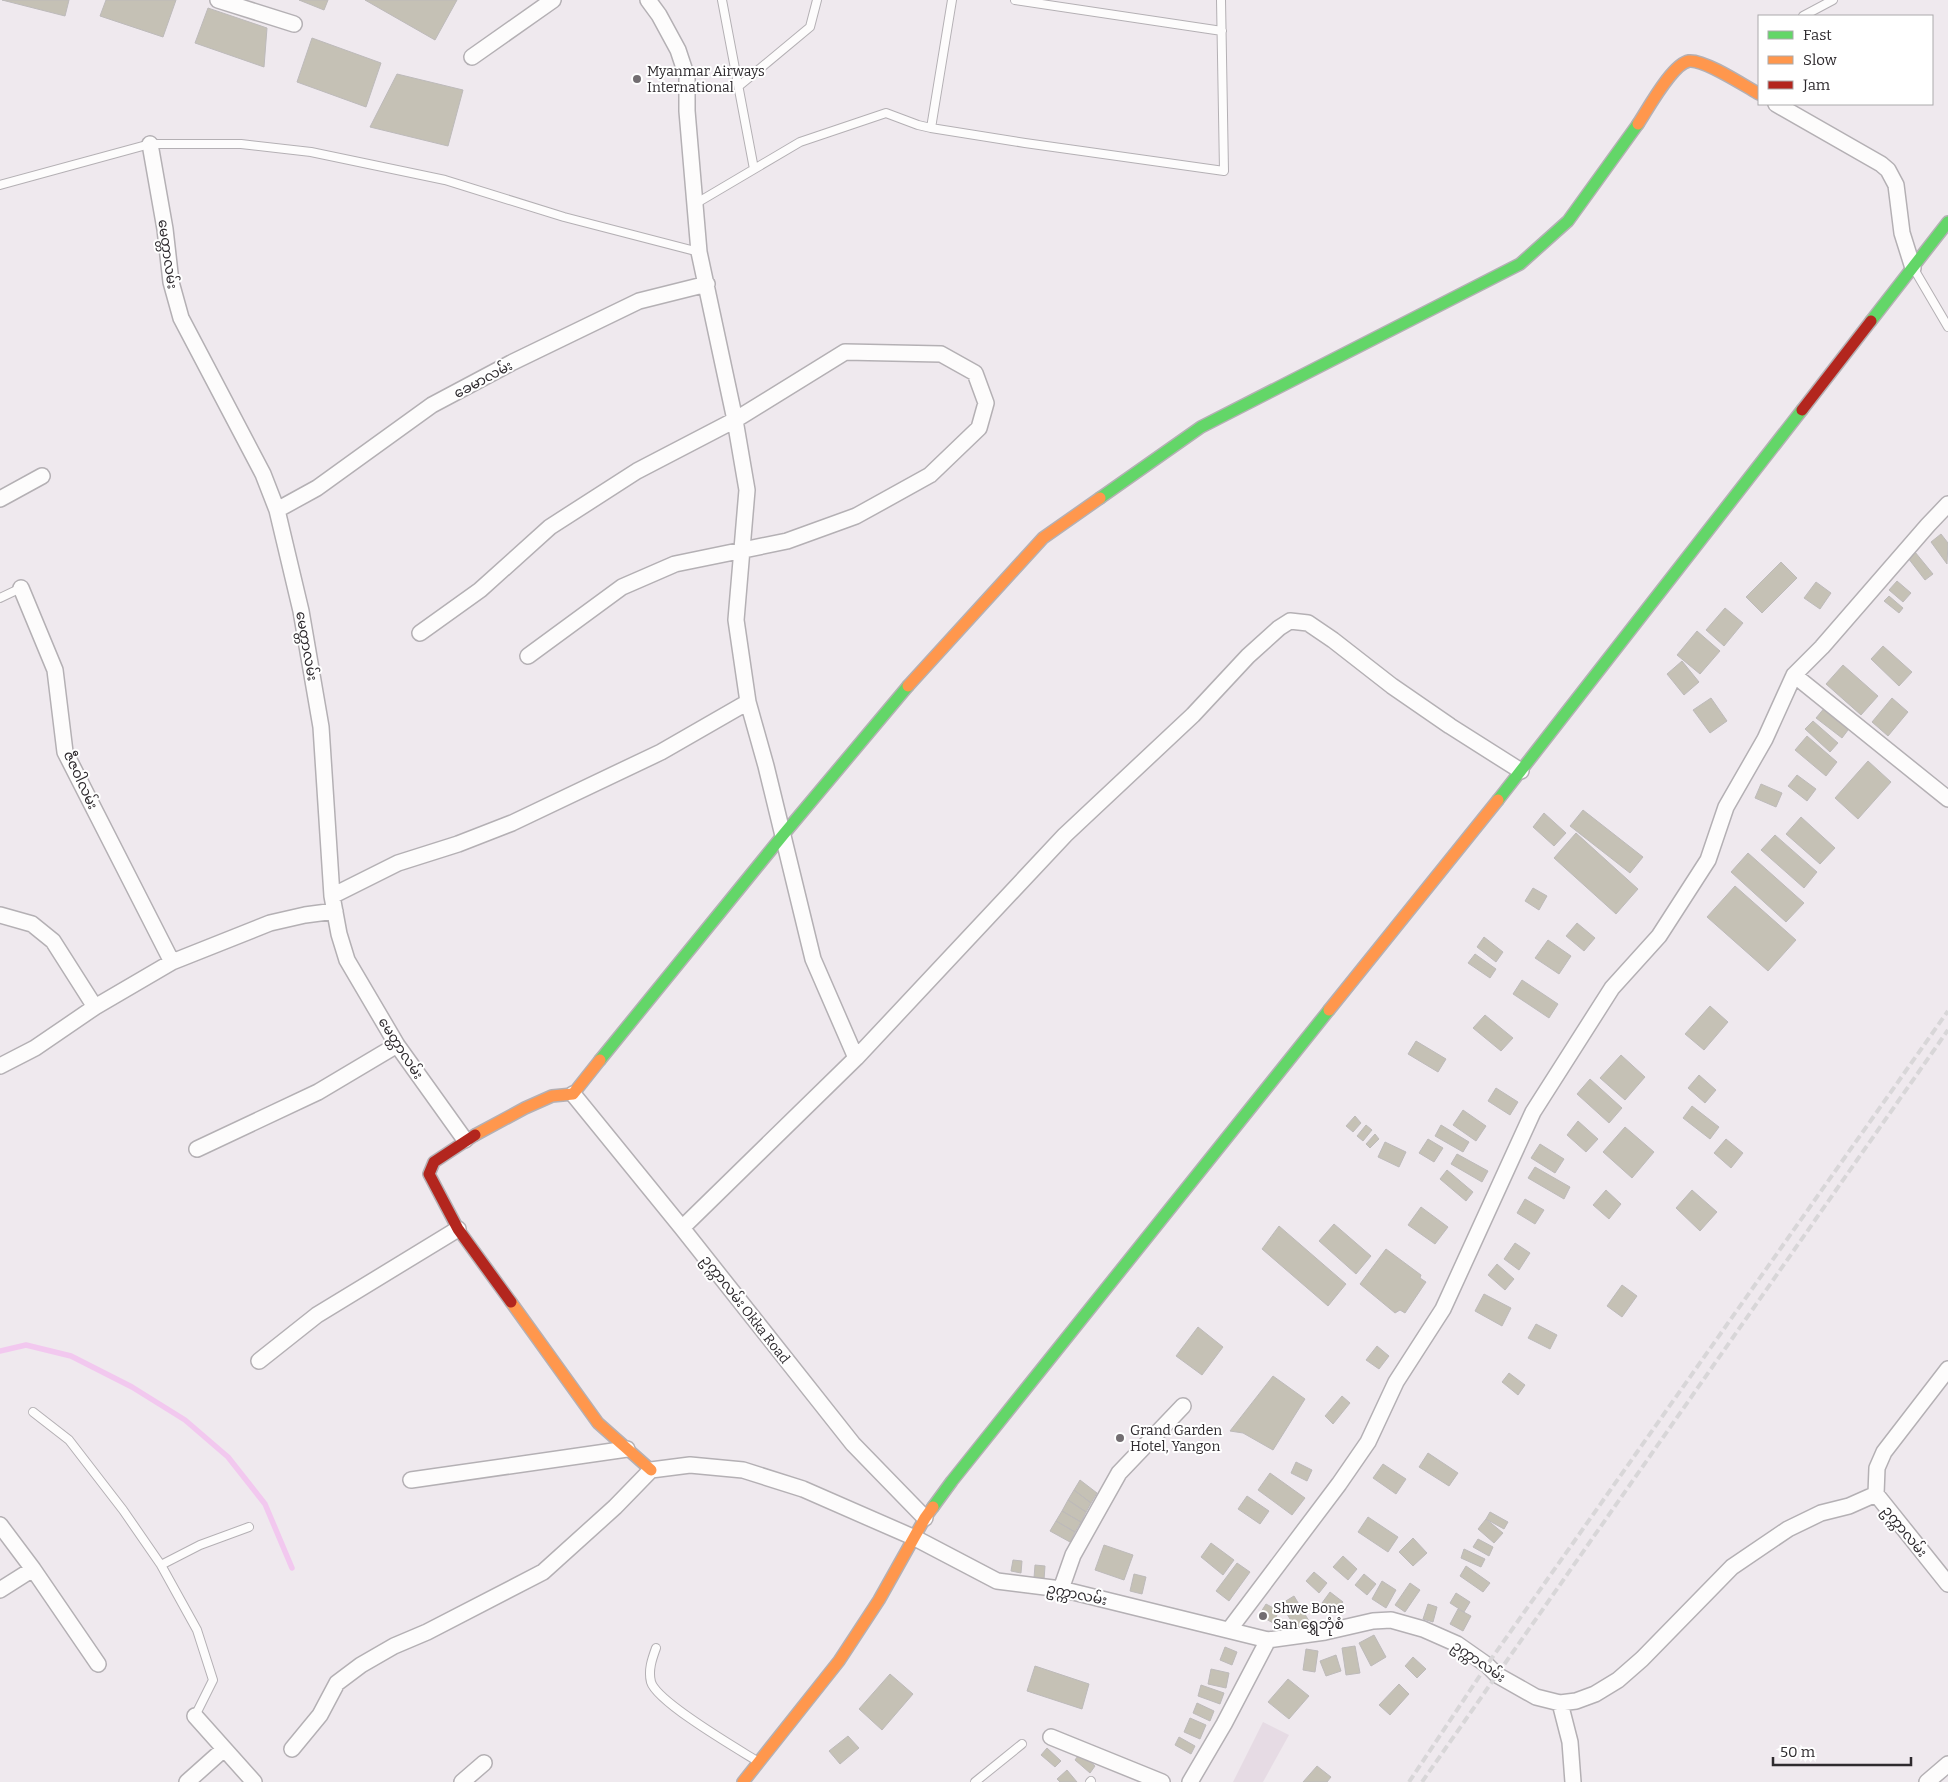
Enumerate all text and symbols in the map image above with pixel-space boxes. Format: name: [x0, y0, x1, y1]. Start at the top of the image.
legend: [1758, 15, 1933, 105]
text: Fast: [1803, 26, 1832, 44]
text: Slow: [1803, 51, 1838, 69]
place label: Myanmar Airways International: [647, 63, 765, 96]
marker: Myanmar Airways International: [631, 73, 643, 85]
text: Jam: [1802, 76, 1831, 94]
street label: မေတ္တာလမ်း: [151, 218, 183, 290]
street label: ခေမာလမ်း: [450, 355, 515, 402]
street label: မေတ္တာလမ်း: [289, 610, 323, 683]
street label: ဇီဇဝါလမ်း: [60, 747, 103, 812]
street label: မေတ္တာလမ်း: [372, 1013, 429, 1084]
street label: ဥက္ကာလမ်း Okka Road: [696, 1250, 795, 1369]
place label: Grand Garden Hotel, Yangon: [1130, 1422, 1222, 1455]
marker: Grand Garden Hotel, Yangon: [1114, 1432, 1126, 1444]
street label: ဥက္ကာလမ်း: [1876, 1501, 1932, 1562]
street label: ဥက္ကာလမ်း: [1044, 1578, 1109, 1612]
place label: Shwe Bone San ရွှေဘုံစံ: [1273, 1600, 1345, 1636]
marker: Shwe Bone San ရွှေဘုံစံ: [1257, 1610, 1269, 1622]
street label: ဥက္ကာလမ်း: [1447, 1635, 1510, 1688]
scale bar: [1773, 1734, 1910, 1766]
text: 50 m: [1780, 1743, 1816, 1761]

